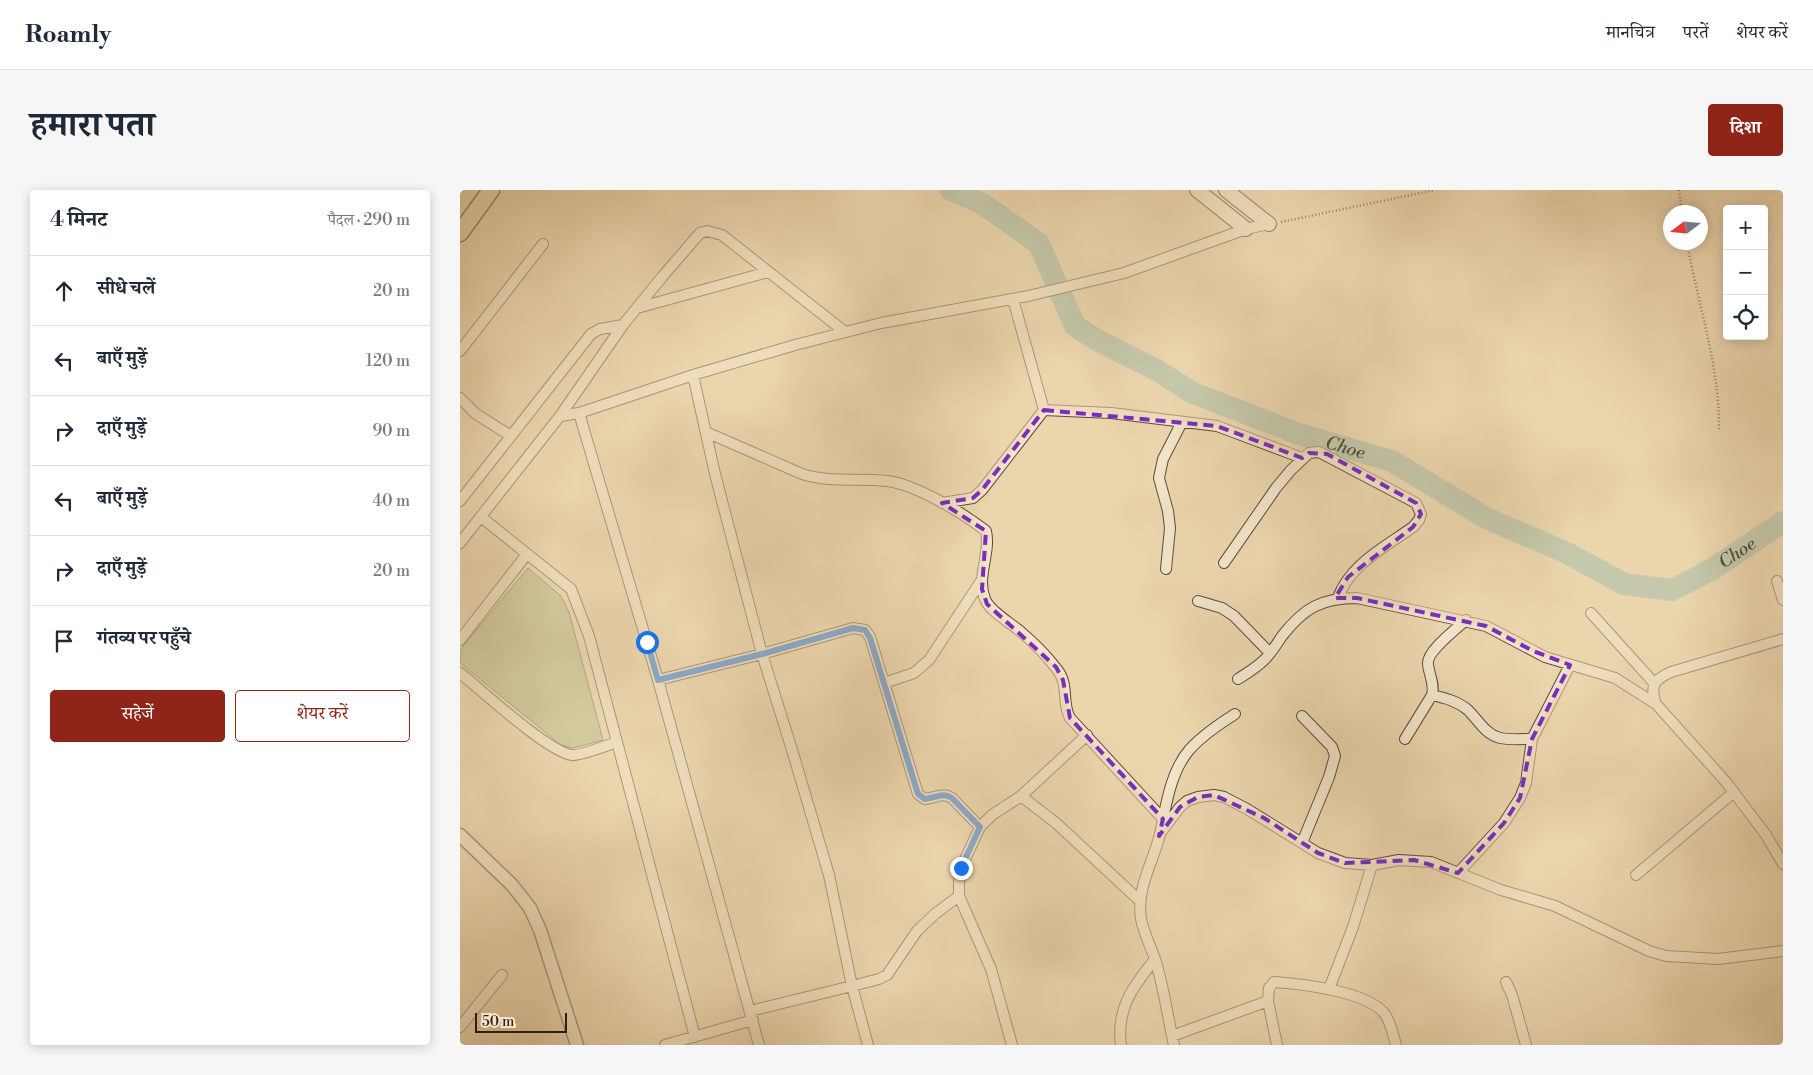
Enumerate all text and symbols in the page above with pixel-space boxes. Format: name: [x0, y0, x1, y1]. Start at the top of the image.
text: Roamly: [25, 20, 111, 50]
text: मानचित्र: [1606, 21, 1655, 44]
text: परतें: [1683, 21, 1709, 44]
text: शेयर करें: [1737, 21, 1788, 44]
text: हमारा पता: [30, 104, 155, 147]
button: दिशा: [1708, 104, 1783, 156]
north arrow: [1663, 205, 1708, 250]
map controls: [1723, 205, 1768, 340]
button: +: [1723, 205, 1768, 250]
text: 4 मिनट: [50, 207, 107, 233]
text: पैदल · 290 m: [328, 210, 410, 230]
button: −: [1723, 250, 1768, 295]
text: सीधे चलें: [97, 276, 155, 300]
icon: ahead: [50, 277, 78, 305]
text: 20 m: [373, 281, 410, 301]
button: locate: [1723, 295, 1768, 340]
text: बाएँ मुड़ें: [97, 346, 147, 370]
icon: left: [50, 347, 78, 375]
text: 120 m: [366, 351, 410, 371]
text: दाएँ मुड़ें: [97, 416, 147, 440]
icon: right: [50, 417, 78, 445]
text: 90 m: [372, 421, 410, 441]
water label: Choe: [1323, 431, 1368, 465]
text: बाएँ मुड़ें: [97, 486, 147, 510]
icon: left: [50, 487, 78, 515]
text: 40 m: [373, 491, 410, 511]
water label: Choe: [1714, 532, 1761, 574]
text: दाएँ मुड़ें: [97, 556, 147, 580]
icon: right: [50, 557, 78, 585]
text: 20 m: [373, 561, 410, 581]
text: गंतव्य पर पहुँचे: [97, 626, 191, 650]
icon: arrive: [50, 627, 78, 655]
route start: [636, 631, 659, 654]
button: सहेजें: [50, 690, 225, 742]
button: शेयर करें: [235, 690, 410, 742]
route end: [950, 857, 973, 880]
scale bar: [475, 1010, 568, 1033]
text: 50 m: [482, 1013, 514, 1031]

